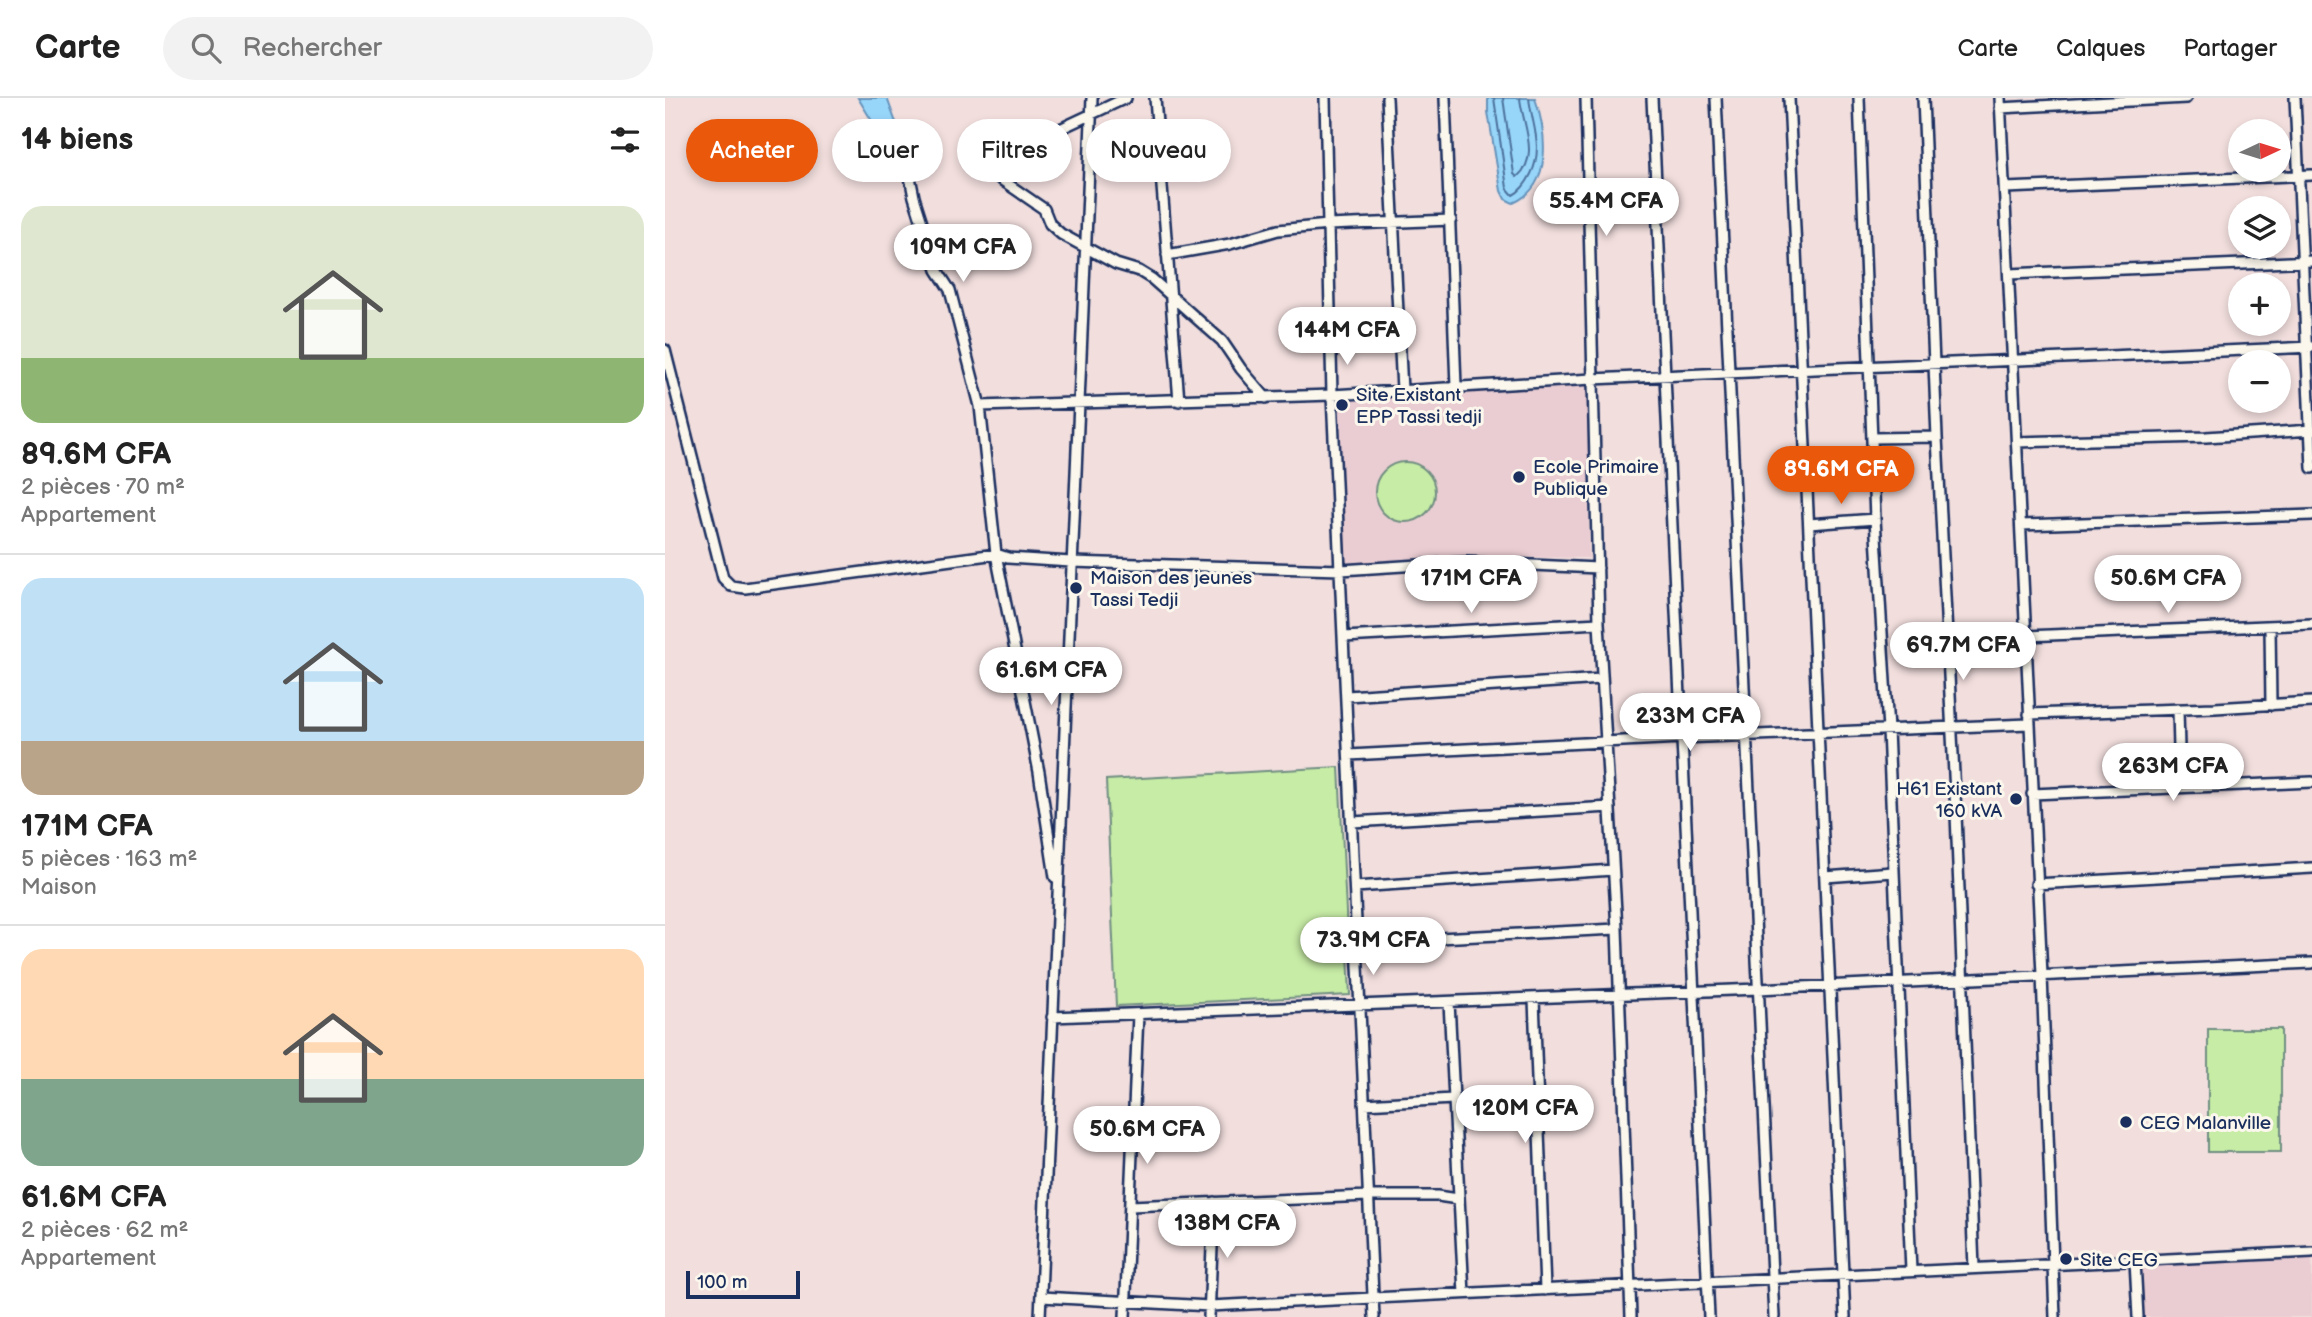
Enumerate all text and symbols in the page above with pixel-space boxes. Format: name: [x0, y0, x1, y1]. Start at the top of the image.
search box: [163, 17, 653, 80]
text: Carte: [35, 28, 121, 68]
icon: search: [187, 29, 225, 67]
text: Rechercher: [243, 33, 382, 64]
text: Carte: [1958, 34, 2018, 63]
text: Calques: [2056, 34, 2145, 63]
text: Partager: [2183, 34, 2277, 63]
chip: Acheter: [686, 119, 818, 182]
chip: Louer: [832, 119, 943, 182]
chip: Filtres: [957, 119, 1072, 182]
chip: Nouveau: [1086, 119, 1231, 182]
north arrow: [2228, 119, 2291, 182]
map controls: [2228, 119, 2291, 413]
icon: filters: [606, 121, 644, 159]
text: 14 biens: [21, 122, 133, 158]
pin: 55.4M CFA: [1526, 178, 1686, 238]
text: 55.4M CFA: [1549, 187, 1663, 215]
button: layers: [2228, 196, 2291, 259]
pin: 109M CFA: [891, 225, 1035, 284]
text: 109M CFA: [910, 233, 1016, 261]
icon: home: [270, 252, 396, 378]
button: +: [2228, 273, 2291, 336]
pin: 144M CFA: [1275, 308, 1419, 367]
text: 144M CFA: [1294, 316, 1400, 344]
button: −: [2228, 350, 2291, 413]
place label: Site Existant EPP Tassi tedji: [1356, 384, 1482, 429]
marker: Site Existant EPP Tassi tedji: [1334, 397, 1350, 413]
text: 89.6M CFA: [21, 437, 171, 473]
pin: 89.6M CFA: [1761, 446, 1921, 506]
text: 89.6M CFA: [1783, 455, 1899, 483]
place label: Ecole Primaire Publique: [1533, 456, 1659, 501]
marker: Ecole Primaire Publique: [1511, 469, 1527, 485]
text: 2 pièces · 70 m²: [21, 473, 185, 501]
text: Appartement: [21, 501, 156, 529]
pin: 171M CFA: [1399, 556, 1543, 615]
pin: 50.6M CFA: [2088, 556, 2248, 615]
text: 171M CFA: [1421, 564, 1521, 592]
text: 50.6M CFA: [2110, 564, 2226, 592]
place label: Maison des jeunes Tassi Tedji: [1090, 567, 1252, 612]
marker: Maison des jeunes Tassi Tedji: [1068, 580, 1084, 596]
pin: 69.7M CFA: [1883, 622, 2043, 682]
icon: home: [270, 624, 396, 750]
text: 69.7M CFA: [1906, 631, 2020, 659]
pin: 61.6M CFA: [971, 648, 1131, 707]
text: 61.6M CFA: [995, 656, 1107, 684]
pin: 233M CFA: [1618, 694, 1762, 753]
text: 233M CFA: [1636, 702, 1744, 730]
pin: 263M CFA: [2101, 744, 2245, 803]
text: 263M CFA: [2118, 752, 2228, 780]
place label: H61 Existant 160 kVA: [1896, 778, 2002, 823]
marker: H61 Existant 160 kVA: [2008, 791, 2024, 807]
text: 171M CFA: [21, 809, 153, 845]
text: 5 pièces · 163 m²: [21, 845, 197, 873]
text: Maison: [21, 873, 97, 901]
pin: 73.9M CFA: [1293, 918, 1453, 977]
text: 73.9M CFA: [1316, 926, 1430, 954]
icon: home: [270, 995, 396, 1121]
pin: 120M CFA: [1453, 1086, 1597, 1145]
text: 120M CFA: [1472, 1094, 1578, 1122]
pin: 50.6M CFA: [1067, 1107, 1227, 1166]
place label: CEG Malanville: [2140, 1112, 2271, 1135]
marker: CEG Malanville: [2118, 1114, 2134, 1130]
text: 50.6M CFA: [1089, 1115, 1205, 1143]
text: 61.6M CFA: [21, 1180, 166, 1216]
pin: 138M CFA: [1155, 1200, 1299, 1260]
text: 138M CFA: [1174, 1209, 1280, 1237]
text: 2 pièces · 62 m²: [21, 1216, 188, 1244]
text: Appartement: [21, 1244, 156, 1272]
place label: Site CEG: [2080, 1249, 2158, 1272]
marker: Site CEG: [2058, 1251, 2074, 1267]
scale bar: [686, 1268, 800, 1300]
text: 100 m: [697, 1271, 748, 1294]

